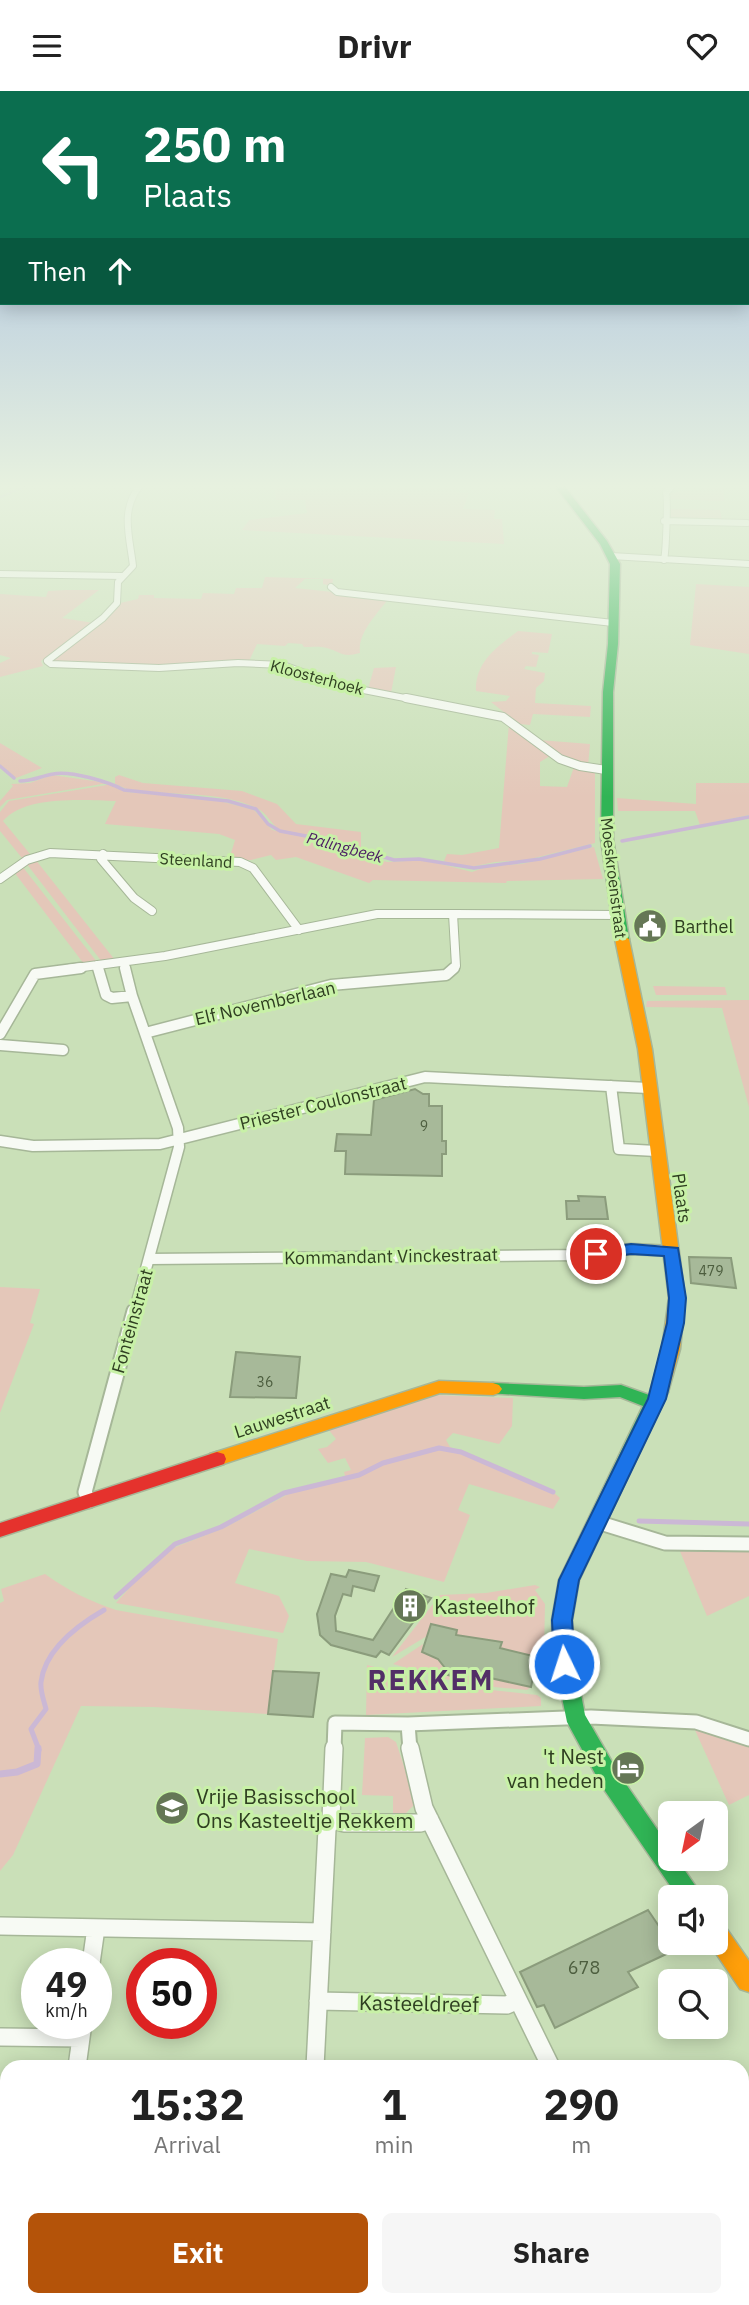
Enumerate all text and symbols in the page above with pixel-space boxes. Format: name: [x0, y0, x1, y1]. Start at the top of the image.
text: Drivr: [337, 25, 412, 67]
icon: menu: [28, 27, 66, 65]
icon: heart: [683, 27, 721, 65]
text: 250 m: [143, 112, 287, 175]
icon: left: [28, 119, 119, 210]
text: Plaats: [143, 174, 232, 216]
icon: ahead: [101, 252, 139, 290]
text: Then: [28, 254, 87, 288]
street label: Kloosterhoek: [268, 655, 366, 699]
street label: Moeskroenstraat: [597, 817, 631, 939]
water label: Palingbeek: [305, 827, 386, 867]
street label: Steenland: [159, 848, 233, 872]
public building icon: Barthel: [631, 907, 669, 945]
place label: Barthel: [674, 915, 733, 938]
street label: Elf Novemberlaan: [192, 976, 338, 1030]
street label: Priester Coulonstraat: [237, 1071, 409, 1135]
house number: 9: [420, 1117, 428, 1135]
street label: Plaats: [667, 1172, 697, 1224]
pin: [566, 1224, 626, 1284]
icon: arrive: [577, 1235, 615, 1273]
street label: Kommandant Vinckestraat: [284, 1243, 498, 1269]
house number: 479: [698, 1262, 724, 1280]
street label: Fonteinstraat: [106, 1266, 158, 1376]
house number: 36: [257, 1373, 273, 1391]
street label: Lauwestraat: [231, 1391, 333, 1443]
building icon: Kasteelhof: [391, 1587, 429, 1625]
place label: Kasteelhof: [434, 1592, 535, 1620]
position arrow: [527, 1627, 601, 1701]
district label: REKKEM: [368, 1661, 494, 1698]
place label: 't Nest van heden: [507, 1742, 604, 1794]
hotel icon: 't Nest van heden: [609, 1749, 647, 1787]
place label: Vrije Basisschool Ons Kasteeltje Rekkem: [196, 1782, 414, 1834]
school or university icon: Vrije Basisschool Ons Kasteeltje Rekkem: [153, 1789, 191, 1827]
north arrow: [658, 1801, 728, 1871]
map controls: [658, 1801, 728, 2039]
button: sound: [658, 1885, 728, 1955]
speed limit sign: 50: [126, 1948, 217, 2039]
house number: 678: [568, 1956, 600, 1979]
text: 49: [45, 1961, 88, 2007]
button: search: [658, 1969, 728, 2039]
street label: Kasteeldreef: [359, 1988, 479, 2018]
text: km/h: [45, 1999, 88, 2022]
text: 15:32: [130, 2077, 245, 2132]
text: 1: [381, 2077, 407, 2132]
text: 290: [543, 2077, 619, 2132]
text: Arrival: [154, 2129, 221, 2159]
text: min: [375, 2129, 413, 2159]
text: m: [571, 2129, 591, 2159]
button: Exit: [28, 2213, 368, 2293]
button: Share: [382, 2213, 721, 2293]

